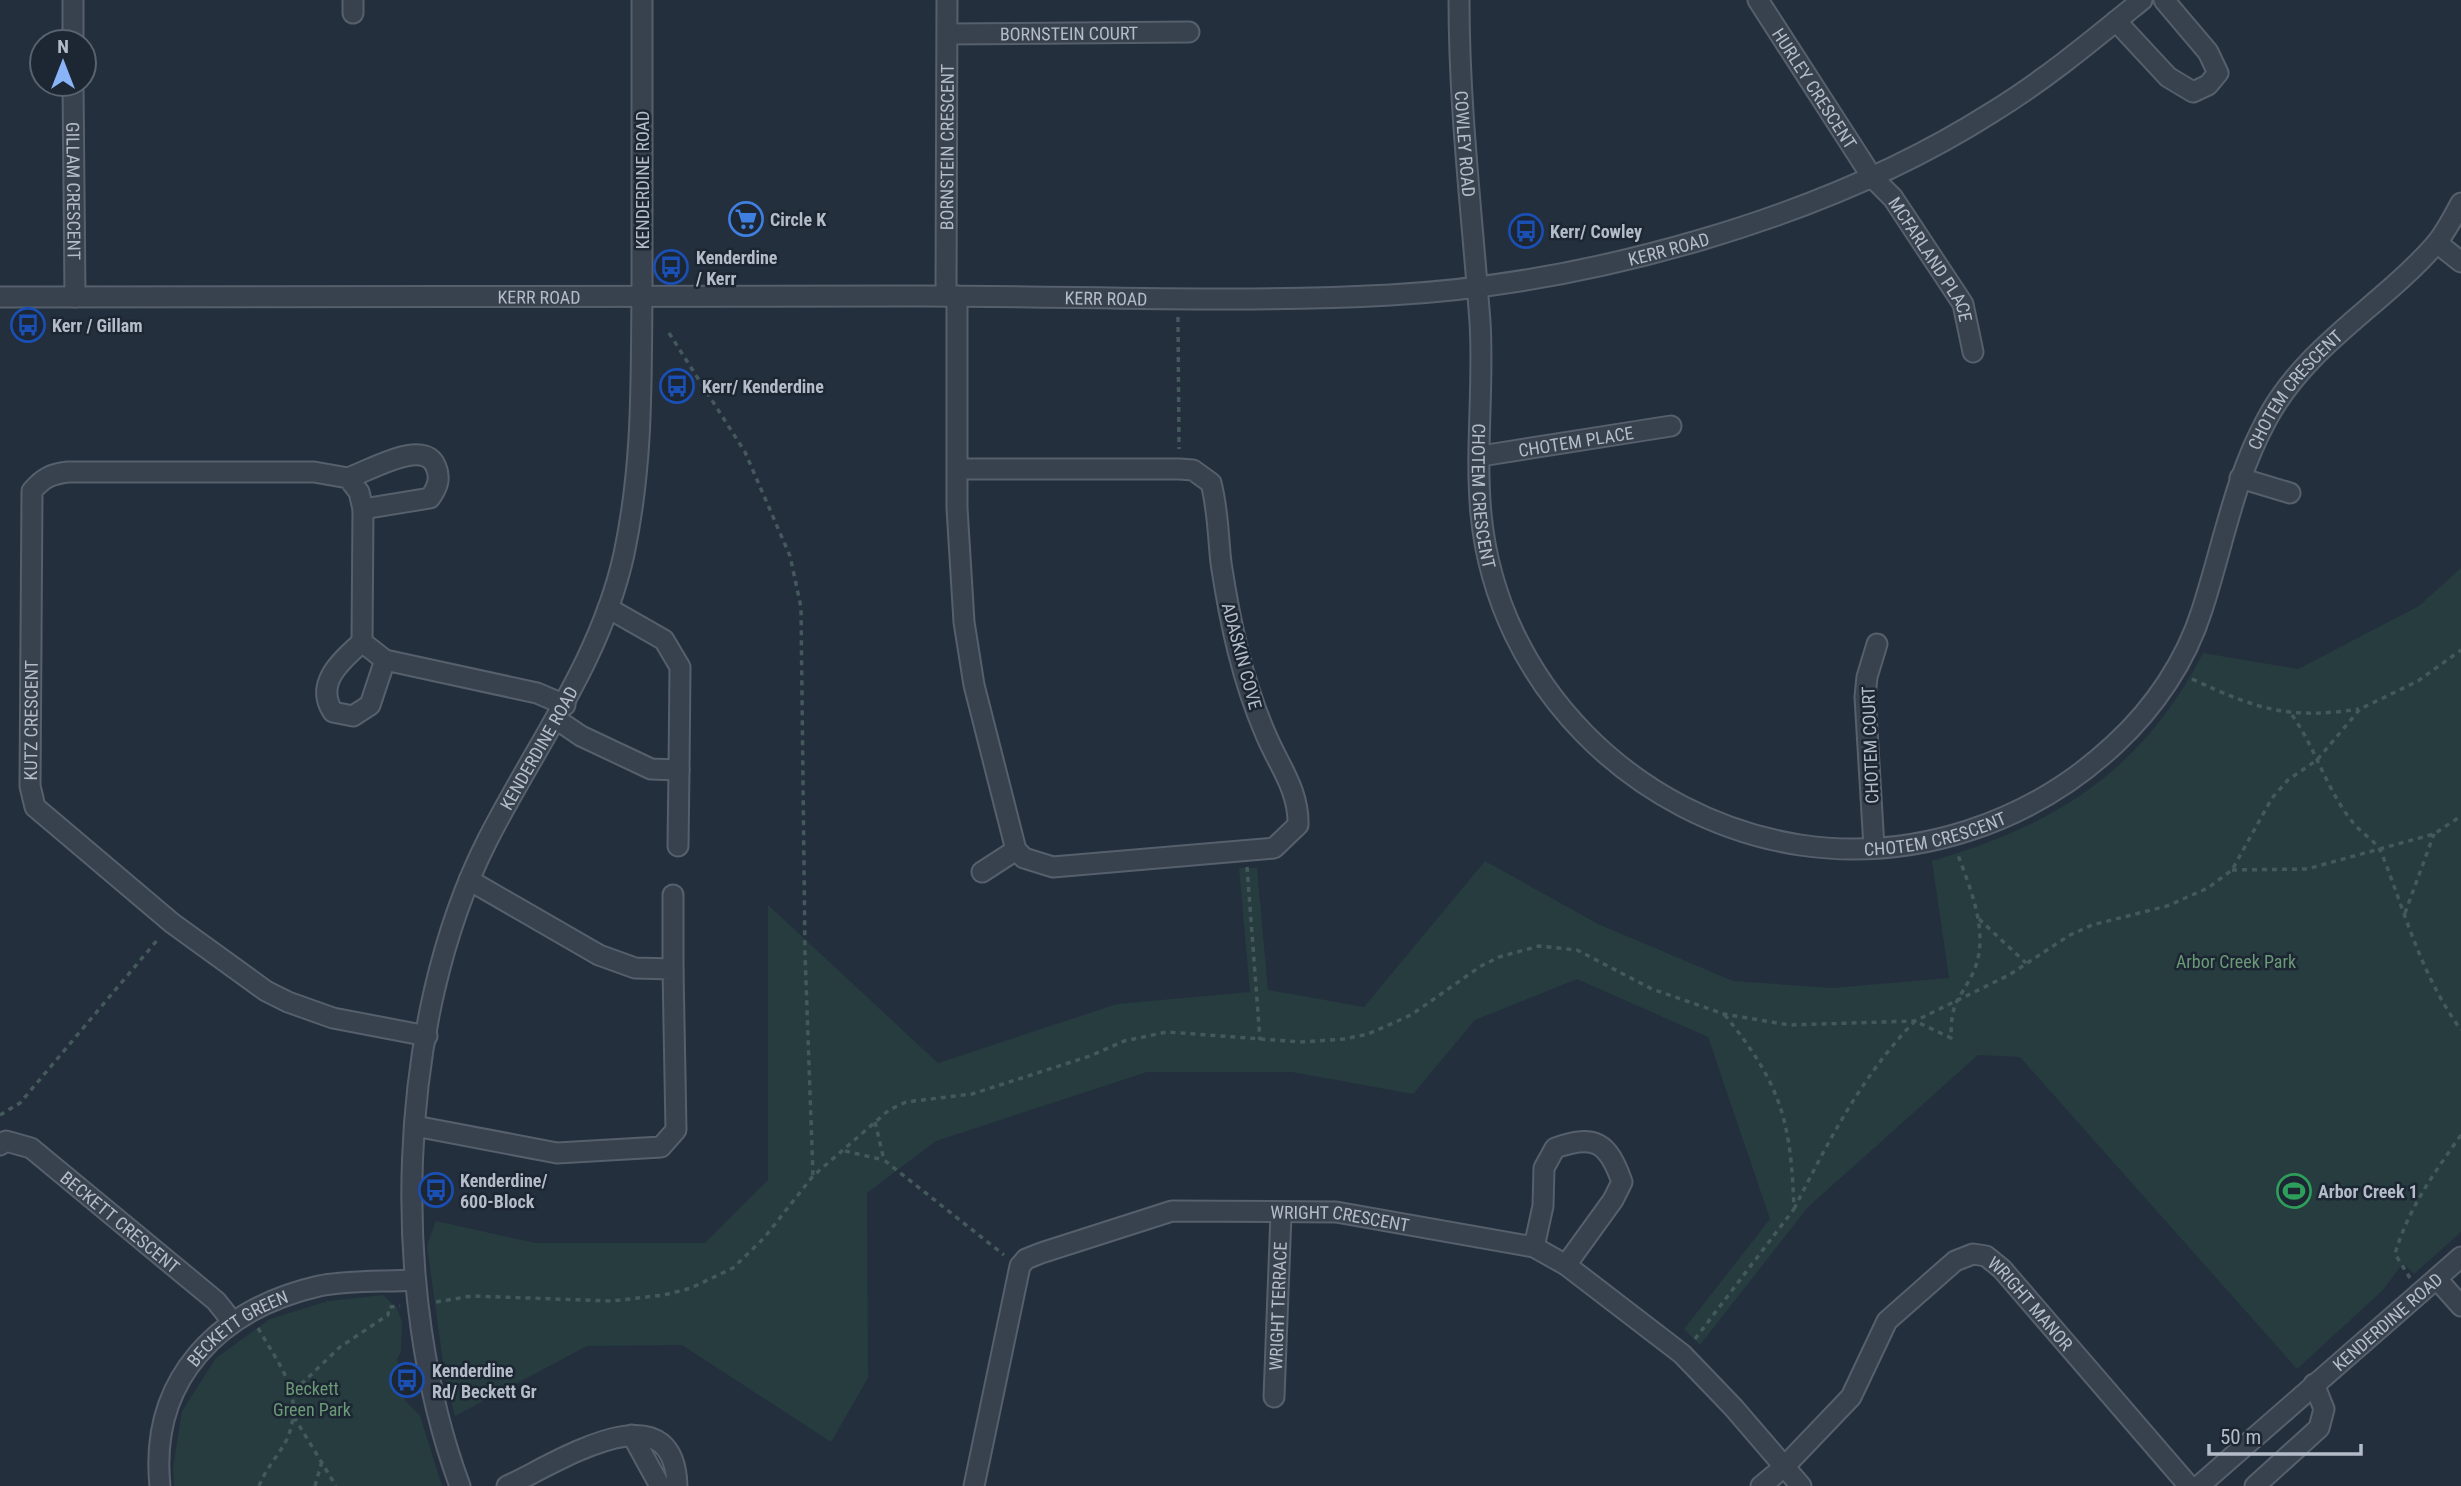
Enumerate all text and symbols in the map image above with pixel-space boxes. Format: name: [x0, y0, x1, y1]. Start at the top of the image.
street label: BORNSTEIN COURT: [1000, 22, 1138, 44]
street label: HURLEY CRESCENT: [1768, 24, 1861, 153]
north arrow: [28, 28, 98, 98]
text: N: [57, 35, 69, 58]
street label: BORNSTEIN CRESCENT: [936, 64, 957, 230]
street label: COWLEY ROAD: [1451, 90, 1480, 198]
street label: KENDERDINE ROAD: [632, 111, 653, 249]
street label: GILLAM CRESCENT: [63, 122, 85, 260]
street label: MCFARLAND PLACE: [1885, 193, 1977, 323]
supermarket icon: Circle K: [727, 200, 765, 238]
place label: Circle K: [770, 209, 827, 230]
bus stop icon: Kerr/ Cowley: [1507, 212, 1545, 250]
place label: Kerr/ Cowley: [1550, 221, 1642, 242]
street label: KERR ROAD: [1626, 228, 1712, 269]
place label: Kenderdine / Kerr: [695, 247, 778, 289]
bus stop icon: Kenderdine / Kerr: [652, 248, 690, 286]
street label: KERR ROAD: [498, 286, 580, 307]
street label: KERR ROAD: [1064, 287, 1148, 309]
bus stop icon: Kerr / Gillam: [9, 306, 47, 344]
place label: Kerr / Gillam: [52, 315, 143, 336]
street label: CHOTEM CRESCENT: [2243, 325, 2346, 453]
bus stop icon: Kerr/ Kenderdine: [658, 367, 696, 405]
place label: Kerr/ Kenderdine: [702, 376, 824, 397]
street label: CHOTEM PLACE: [1517, 422, 1635, 460]
street label: CHOTEM CRESCENT: [1468, 423, 1501, 571]
street label: ADASKIN COVE: [1218, 600, 1266, 712]
street label: KUTZ CRESCENT: [20, 660, 41, 780]
street label: KENDERDINE ROAD: [495, 682, 582, 813]
street label: CHOTEM COURT: [1857, 686, 1883, 804]
street label: CHOTEM CRESCENT: [1863, 807, 2009, 859]
park label: Arbor Creek Park: [2176, 951, 2296, 972]
street label: BECKETT CRESCENT: [56, 1167, 184, 1277]
place label: Kenderdine/ 600-Block: [460, 1170, 547, 1212]
bus stop icon: Kenderdine/ 600-Block: [417, 1171, 455, 1209]
sports icon: Arbor Creek 1: [2275, 1172, 2313, 1210]
place label: Arbor Creek 1: [2318, 1181, 2418, 1202]
street label: WRIGHT CRESCENT: [1270, 1201, 1411, 1235]
street label: WRIGHT TERRACE: [1265, 1241, 1290, 1371]
street label: WRIGHT MANOR: [1984, 1252, 2078, 1355]
street label: KENDERDINE ROAD: [2328, 1268, 2446, 1375]
street label: BECKETT GREEN: [182, 1285, 291, 1370]
place label: Kenderdine Rd/ Beckett Gr: [432, 1360, 537, 1402]
bus stop icon: Kenderdine Rd/ Beckett Gr: [388, 1361, 426, 1399]
park label: Beckett Green Park: [273, 1378, 351, 1420]
scale bar: [2209, 1412, 2361, 1456]
text: 50 m: [2220, 1425, 2261, 1449]

